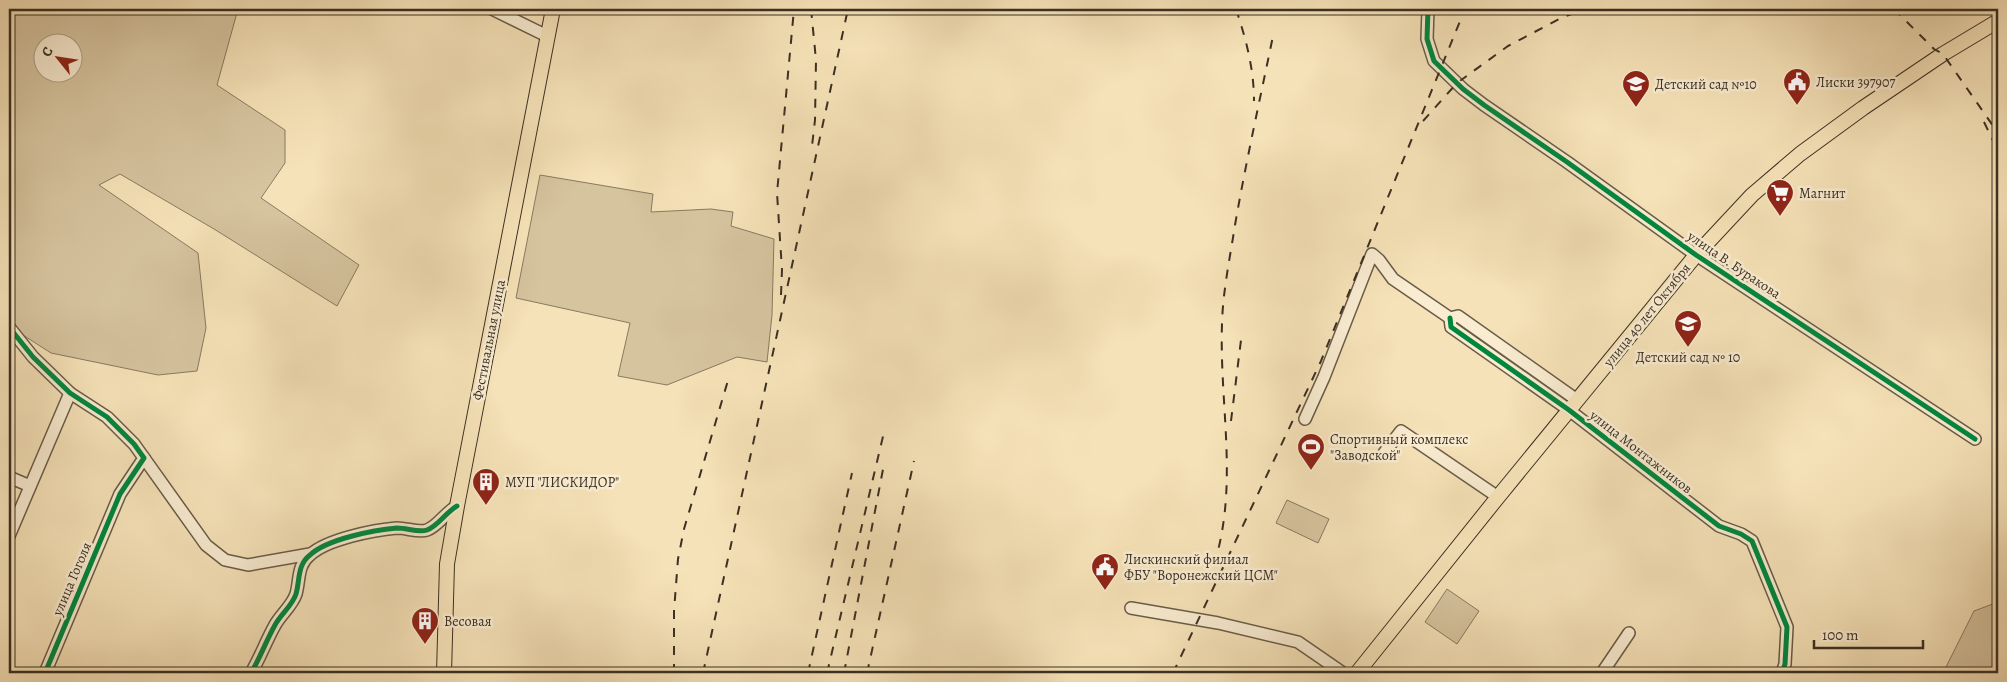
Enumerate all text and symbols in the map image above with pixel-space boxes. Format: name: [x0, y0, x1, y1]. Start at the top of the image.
north arrow: [32, 32, 82, 82]
text: С: [37, 43, 58, 60]
public building icon: Лиски 397907: [1782, 67, 1812, 106]
school or university icon: Детский сад №10: [1621, 69, 1651, 108]
place label: Лиски 397907: [1816, 73, 1895, 92]
place label: Детский сад №10: [1655, 75, 1757, 94]
supermarket icon: Магнит: [1765, 178, 1795, 217]
place label: Магнит: [1799, 184, 1846, 203]
street label: улица В. Буракова: [1683, 226, 1785, 304]
street label: улица 40 лет Октября: [1599, 259, 1695, 372]
street label: Фестивальная улица: [468, 277, 510, 402]
school or university icon: Детский сад № 10: [1673, 309, 1703, 348]
place label: Детский сад № 10: [1636, 348, 1740, 367]
street label: улица Монтажников: [1585, 405, 1697, 498]
place label: Спортивный комплекс "Заводской": [1330, 430, 1468, 465]
sports icon: Спортивный комплекс "Заводской": [1296, 432, 1326, 471]
building icon: МУП "ЛИСКИДОР": [471, 467, 501, 506]
place label: МУП "ЛИСКИДОР": [505, 473, 619, 492]
street label: улица Гоголя: [48, 539, 96, 620]
place label: Лискинский филиал ФБУ "Воронежский ЦСМ": [1124, 550, 1278, 585]
public building icon: Лискинский филиал ФБУ "Воронежский ЦСМ": [1090, 552, 1120, 591]
building icon: Весовая: [410, 606, 440, 645]
place label: Весовая: [444, 612, 492, 631]
scale bar: [1814, 617, 1923, 649]
text: 100 m: [1822, 625, 1859, 645]

